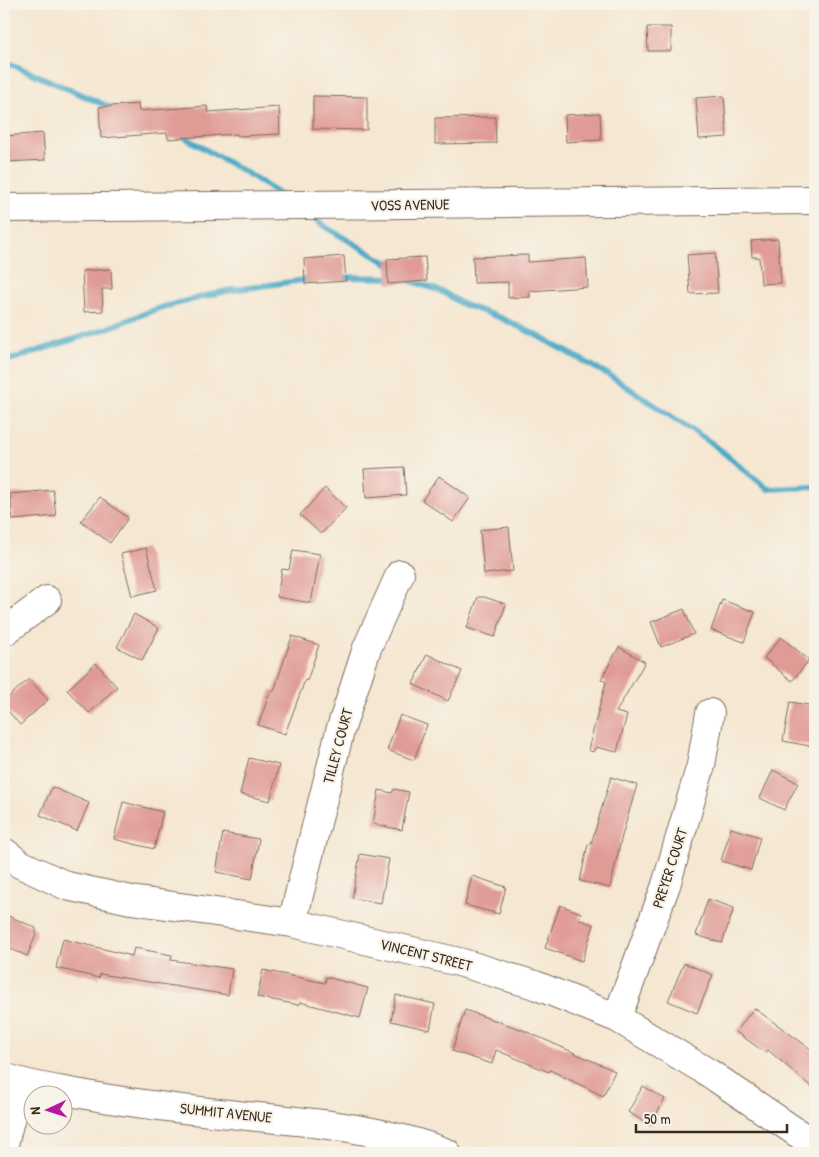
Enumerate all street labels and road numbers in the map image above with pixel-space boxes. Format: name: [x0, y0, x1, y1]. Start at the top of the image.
street label: VOSS AVENUE: [370, 193, 450, 216]
street label: TILLEY COURT: [317, 705, 358, 786]
street label: PREYER COURT: [647, 824, 693, 910]
street label: VINCENT STREET: [378, 933, 475, 976]
street label: SUMMIT AVENUE: [179, 1097, 273, 1128]

